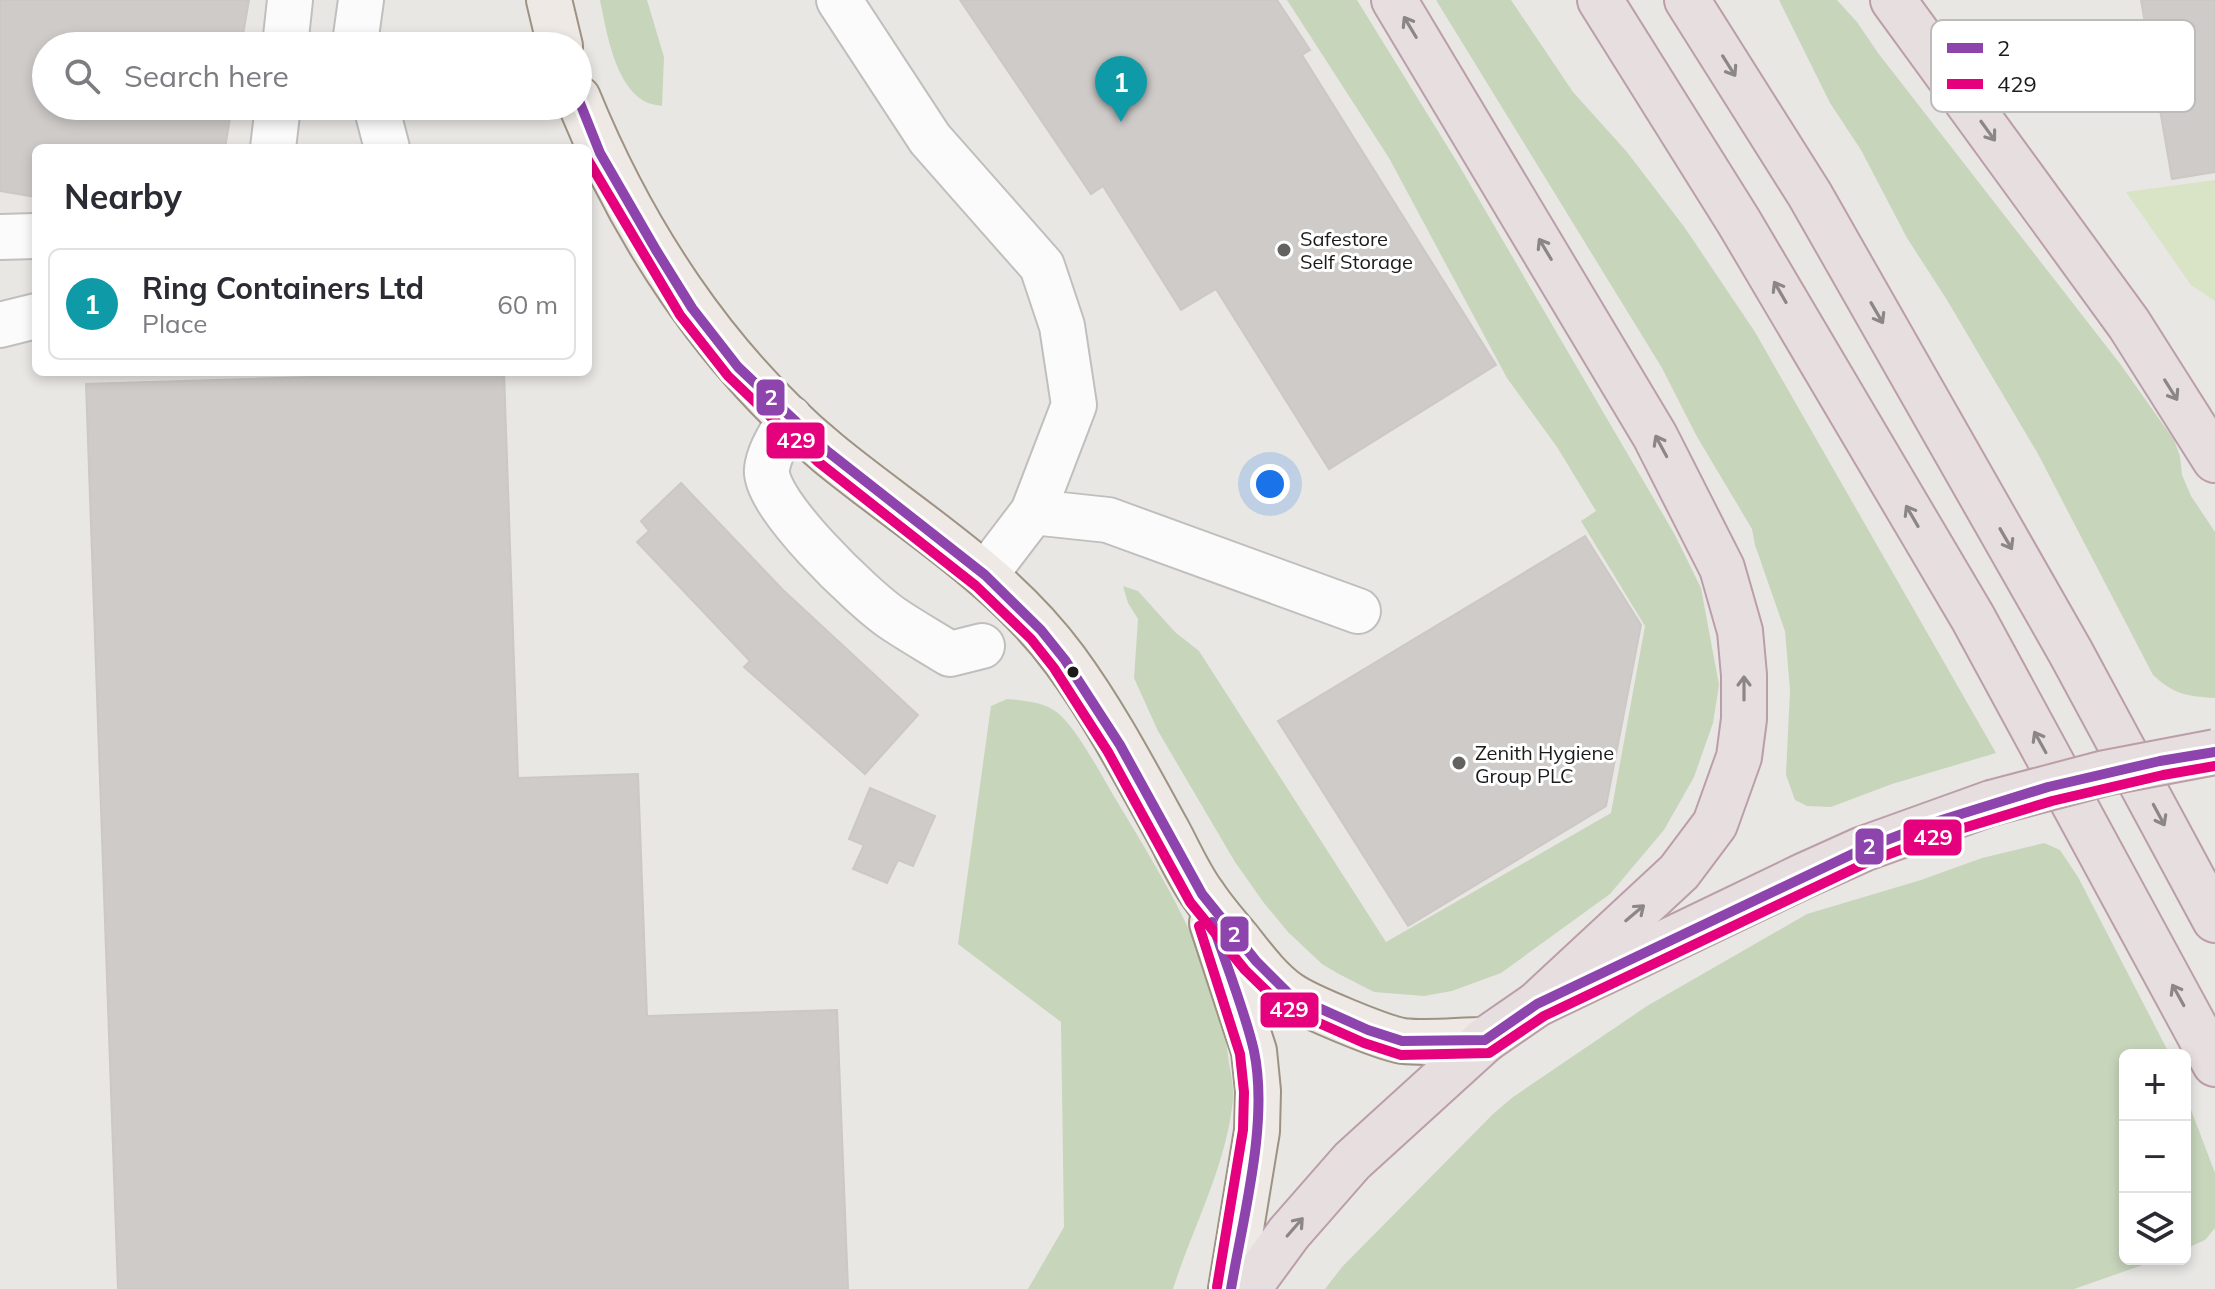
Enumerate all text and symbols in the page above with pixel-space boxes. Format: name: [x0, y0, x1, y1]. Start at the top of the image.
one-way arrow: [1402, 16, 1419, 38]
legend: [1931, 20, 2195, 112]
search box: [32, 32, 592, 120]
text: 2: [1997, 34, 2010, 62]
icon: search: [60, 54, 104, 98]
one-way arrow: [1721, 54, 1737, 77]
pin: 1: [1095, 56, 1147, 122]
text: Search here: [124, 57, 289, 95]
text: 429: [1997, 70, 2037, 98]
one-way arrow: [1980, 120, 1997, 141]
text: Nearby: [64, 175, 182, 218]
place label: Safestore Self Storage: [1300, 226, 1413, 274]
one-way arrow: [1537, 238, 1553, 261]
marker: Safestore Self Storage: [1275, 241, 1293, 259]
text: Ring Containers Ltd: [142, 269, 424, 307]
one-way arrow: [1772, 281, 1788, 304]
text: 1: [84, 288, 100, 321]
text: 60 m: [497, 288, 558, 321]
one-way arrow: [1869, 301, 1885, 324]
text: Place: [142, 307, 207, 340]
line badge: 2: [755, 378, 786, 417]
one-way arrow: [2163, 378, 2179, 401]
text: 2: [764, 383, 778, 411]
line badge: 429: [765, 421, 826, 460]
text: 429: [776, 426, 816, 454]
one-way arrow: [1652, 435, 1668, 458]
your location: [1250, 464, 1290, 504]
one-way arrow: [1904, 505, 1920, 528]
one-way arrow: [1999, 526, 2014, 550]
unlabelled marker: [1065, 664, 1081, 680]
one-way arrow: [1736, 675, 1752, 702]
one-way arrow: [2032, 731, 2048, 755]
place label: Zenith Hygiene Group PLC: [1475, 740, 1614, 788]
marker: Zenith Hygiene Group PLC: [1450, 754, 1468, 772]
one-way arrow: [2151, 803, 2167, 827]
line badge: 429: [1902, 818, 1963, 857]
text: 429: [1913, 823, 1953, 851]
line badge: 2: [1854, 827, 1885, 866]
text: 2: [1862, 832, 1876, 860]
one-way arrow: [1625, 904, 1645, 922]
line badge: 2: [1219, 915, 1250, 953]
text: 2: [1227, 920, 1241, 948]
one-way arrow: [2170, 984, 2186, 1007]
line badge: 429: [1259, 991, 1320, 1029]
text: 429: [1269, 995, 1309, 1023]
map controls: [2119, 1049, 2191, 1265]
button: +: [2119, 1049, 2191, 1121]
button: −: [2119, 1121, 2191, 1193]
button: layers: [2119, 1193, 2191, 1265]
one-way arrow: [1285, 1217, 1303, 1237]

